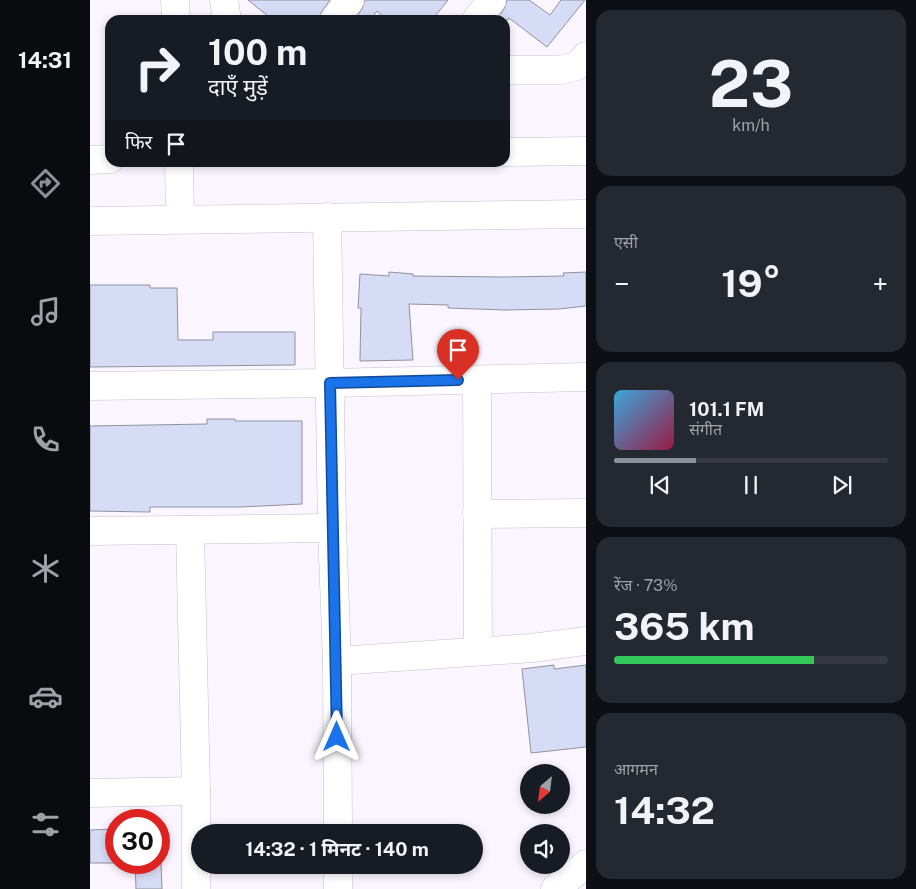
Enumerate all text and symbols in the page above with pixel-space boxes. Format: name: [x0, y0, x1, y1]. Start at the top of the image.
text: 100 m: [208, 32, 307, 73]
icon: right: [125, 35, 190, 100]
text: 23: [709, 45, 793, 122]
text: 14:31: [18, 47, 72, 73]
text: दाएँ मुड़ें: [208, 74, 268, 100]
text: km/h: [732, 116, 770, 135]
icon: arrive: [162, 130, 190, 158]
text: फिर: [125, 131, 152, 153]
icon: directions: [28, 166, 63, 201]
text: एसी: [614, 233, 638, 252]
text: 19°: [721, 261, 781, 306]
text: −: [614, 267, 630, 300]
text: +: [872, 267, 888, 300]
icon: music: [28, 294, 63, 329]
pin: [437, 329, 479, 380]
icon: arrive: [444, 336, 472, 364]
text: 101.1 FM: [689, 398, 764, 420]
text: संगीत: [689, 420, 722, 439]
icon: phone: [28, 422, 63, 457]
icon: previous: [646, 471, 674, 499]
icon: pause: [737, 471, 765, 499]
icon: next: [828, 471, 856, 499]
icon: climate: [28, 551, 63, 586]
text: रेंज · 73%: [614, 576, 678, 595]
text: 365 km: [614, 604, 755, 649]
icon: car: [28, 679, 63, 714]
position arrow: [310, 710, 362, 762]
text: आगमन: [614, 760, 658, 779]
north arrow: [520, 764, 570, 814]
map controls: [520, 764, 570, 874]
text: 14:32: [614, 788, 715, 833]
icon: filters: [28, 807, 63, 842]
speed limit sign: 30: [105, 809, 170, 874]
button: sound: [520, 824, 570, 874]
text: 14:32 · 1 मिनट · 140 m: [245, 838, 429, 860]

